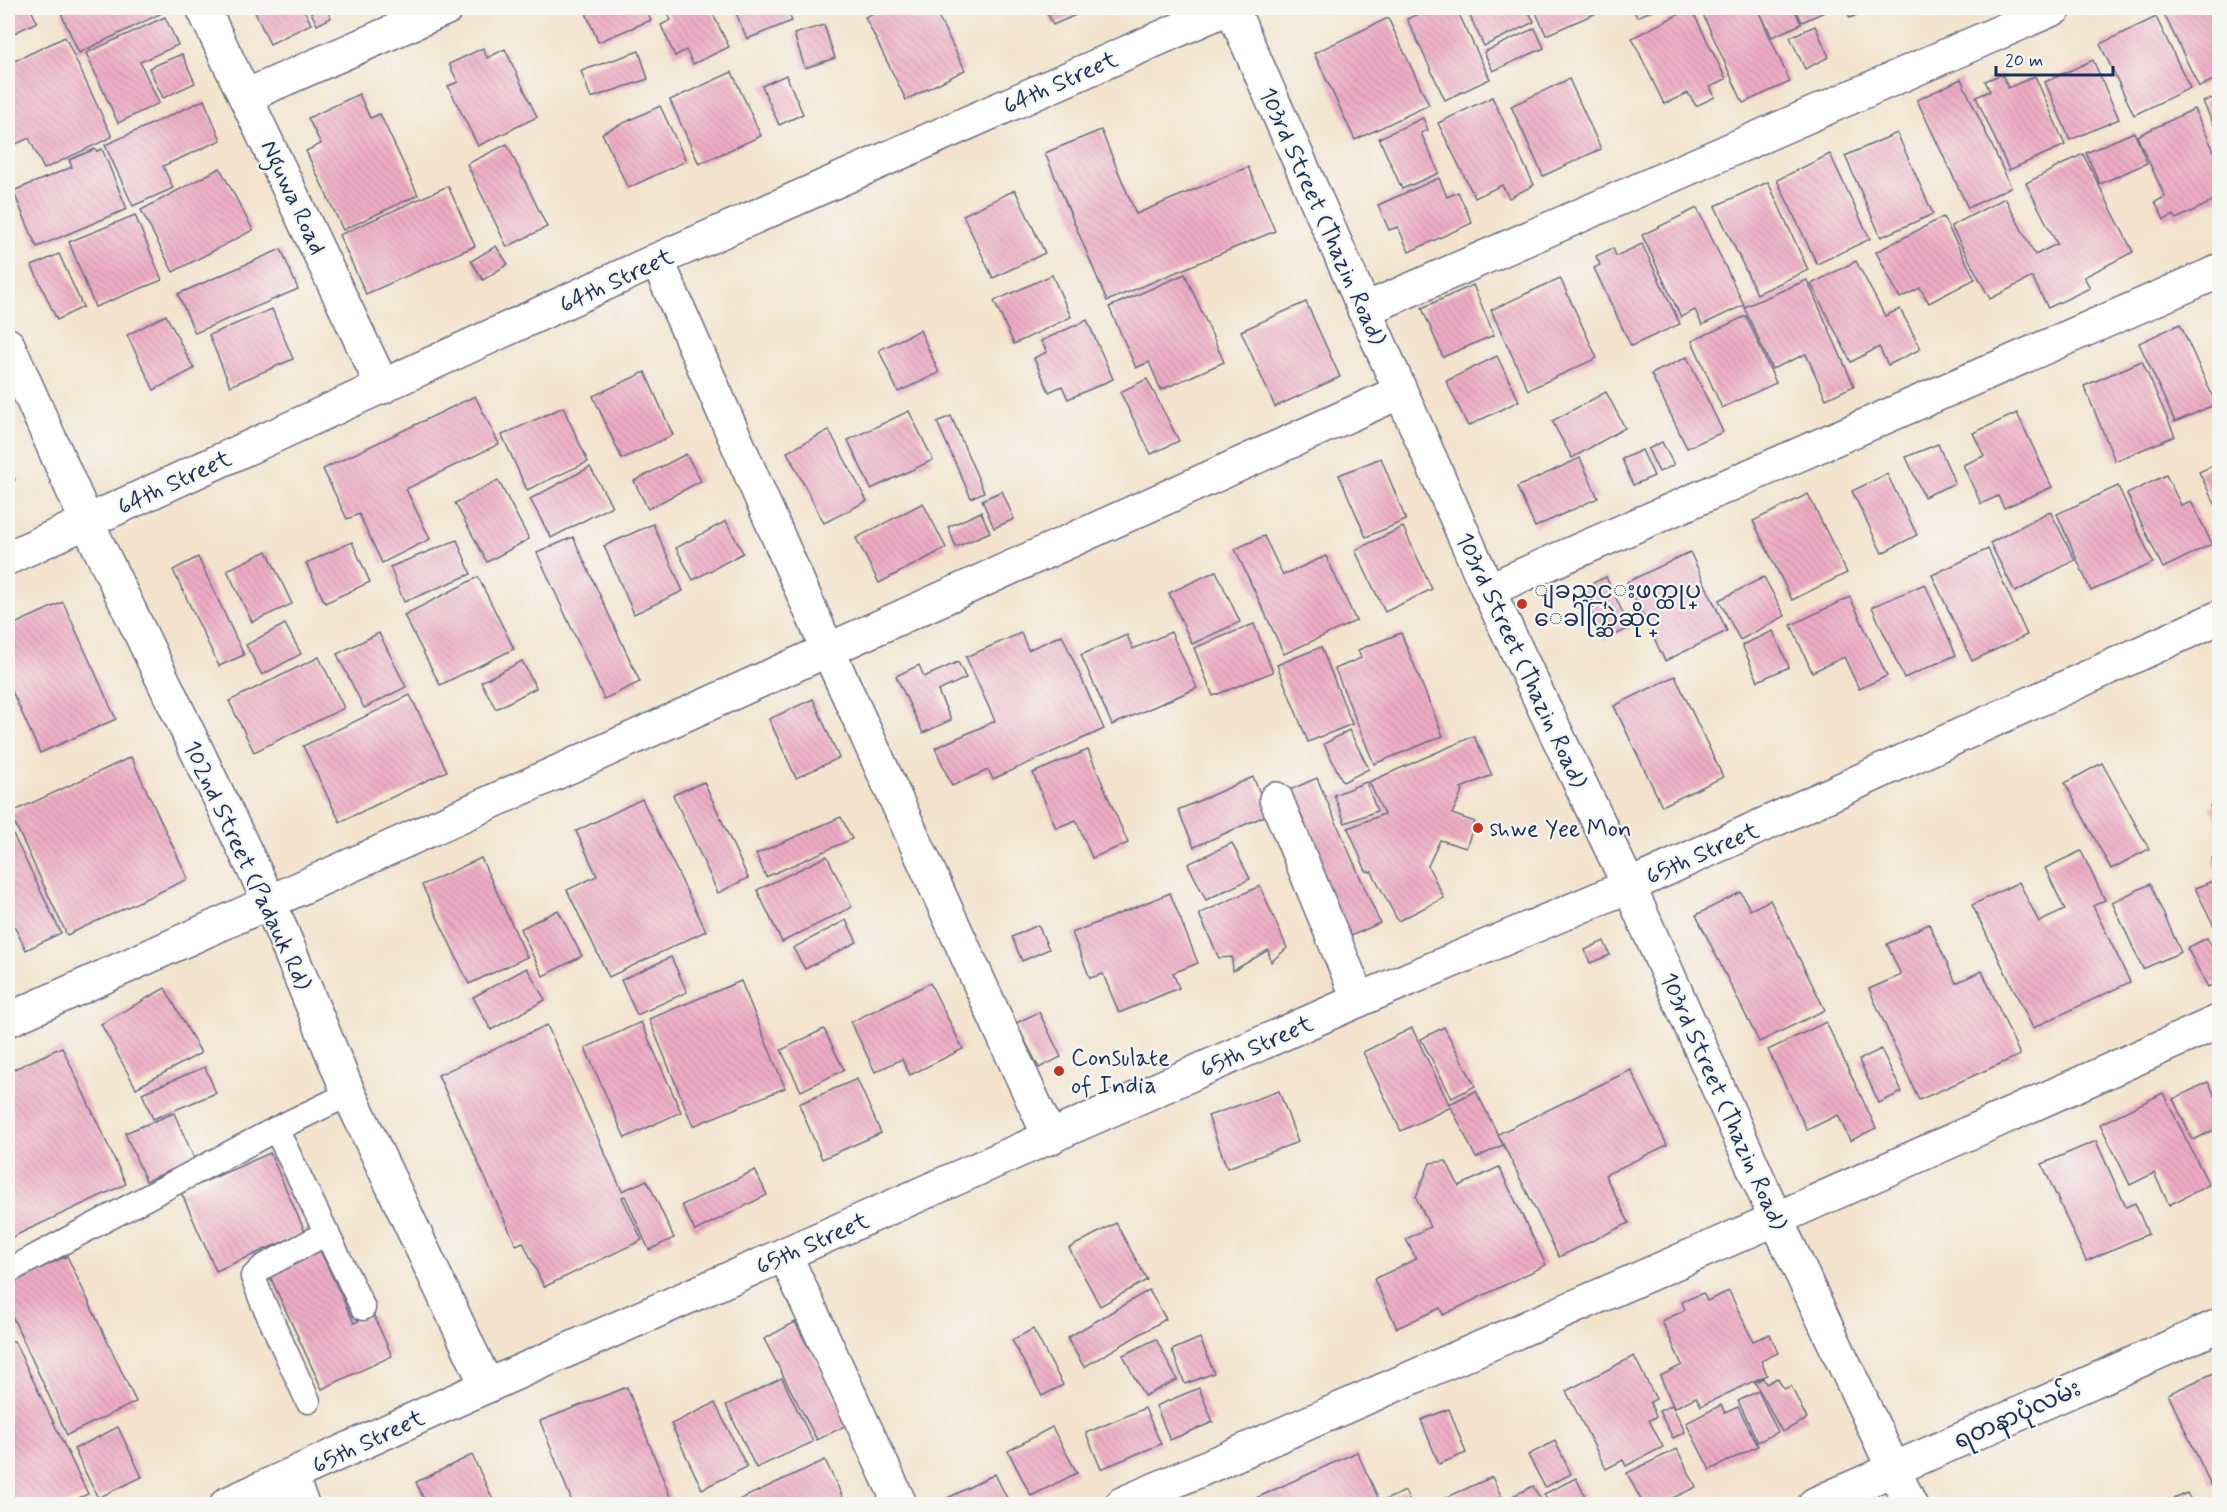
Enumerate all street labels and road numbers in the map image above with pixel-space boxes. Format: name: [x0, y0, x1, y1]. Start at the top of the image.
street label: 64th Street: [998, 44, 1123, 122]
street label: 103rd Street (Thazin Road): [1251, 83, 1393, 351]
street label: Nguwa Road: [250, 135, 333, 261]
street label: 64th Street: [555, 241, 679, 321]
street label: 64th Street: [113, 443, 237, 523]
street label: 103rd Street (Thazin Road): [1448, 528, 1594, 794]
street label: 102nd Street (Padauk Rd): [175, 736, 318, 996]
street label: 65th Street: [1641, 816, 1764, 893]
street label: 103rd Street (Thazin Road): [1652, 968, 1794, 1236]
street label: 65th Street: [1195, 1009, 1318, 1086]
street label: 65th Street: [751, 1206, 874, 1283]
street label: ရတနာပုံလမ်း: [1948, 1372, 2087, 1459]
street label: 65th Street: [307, 1403, 430, 1482]

